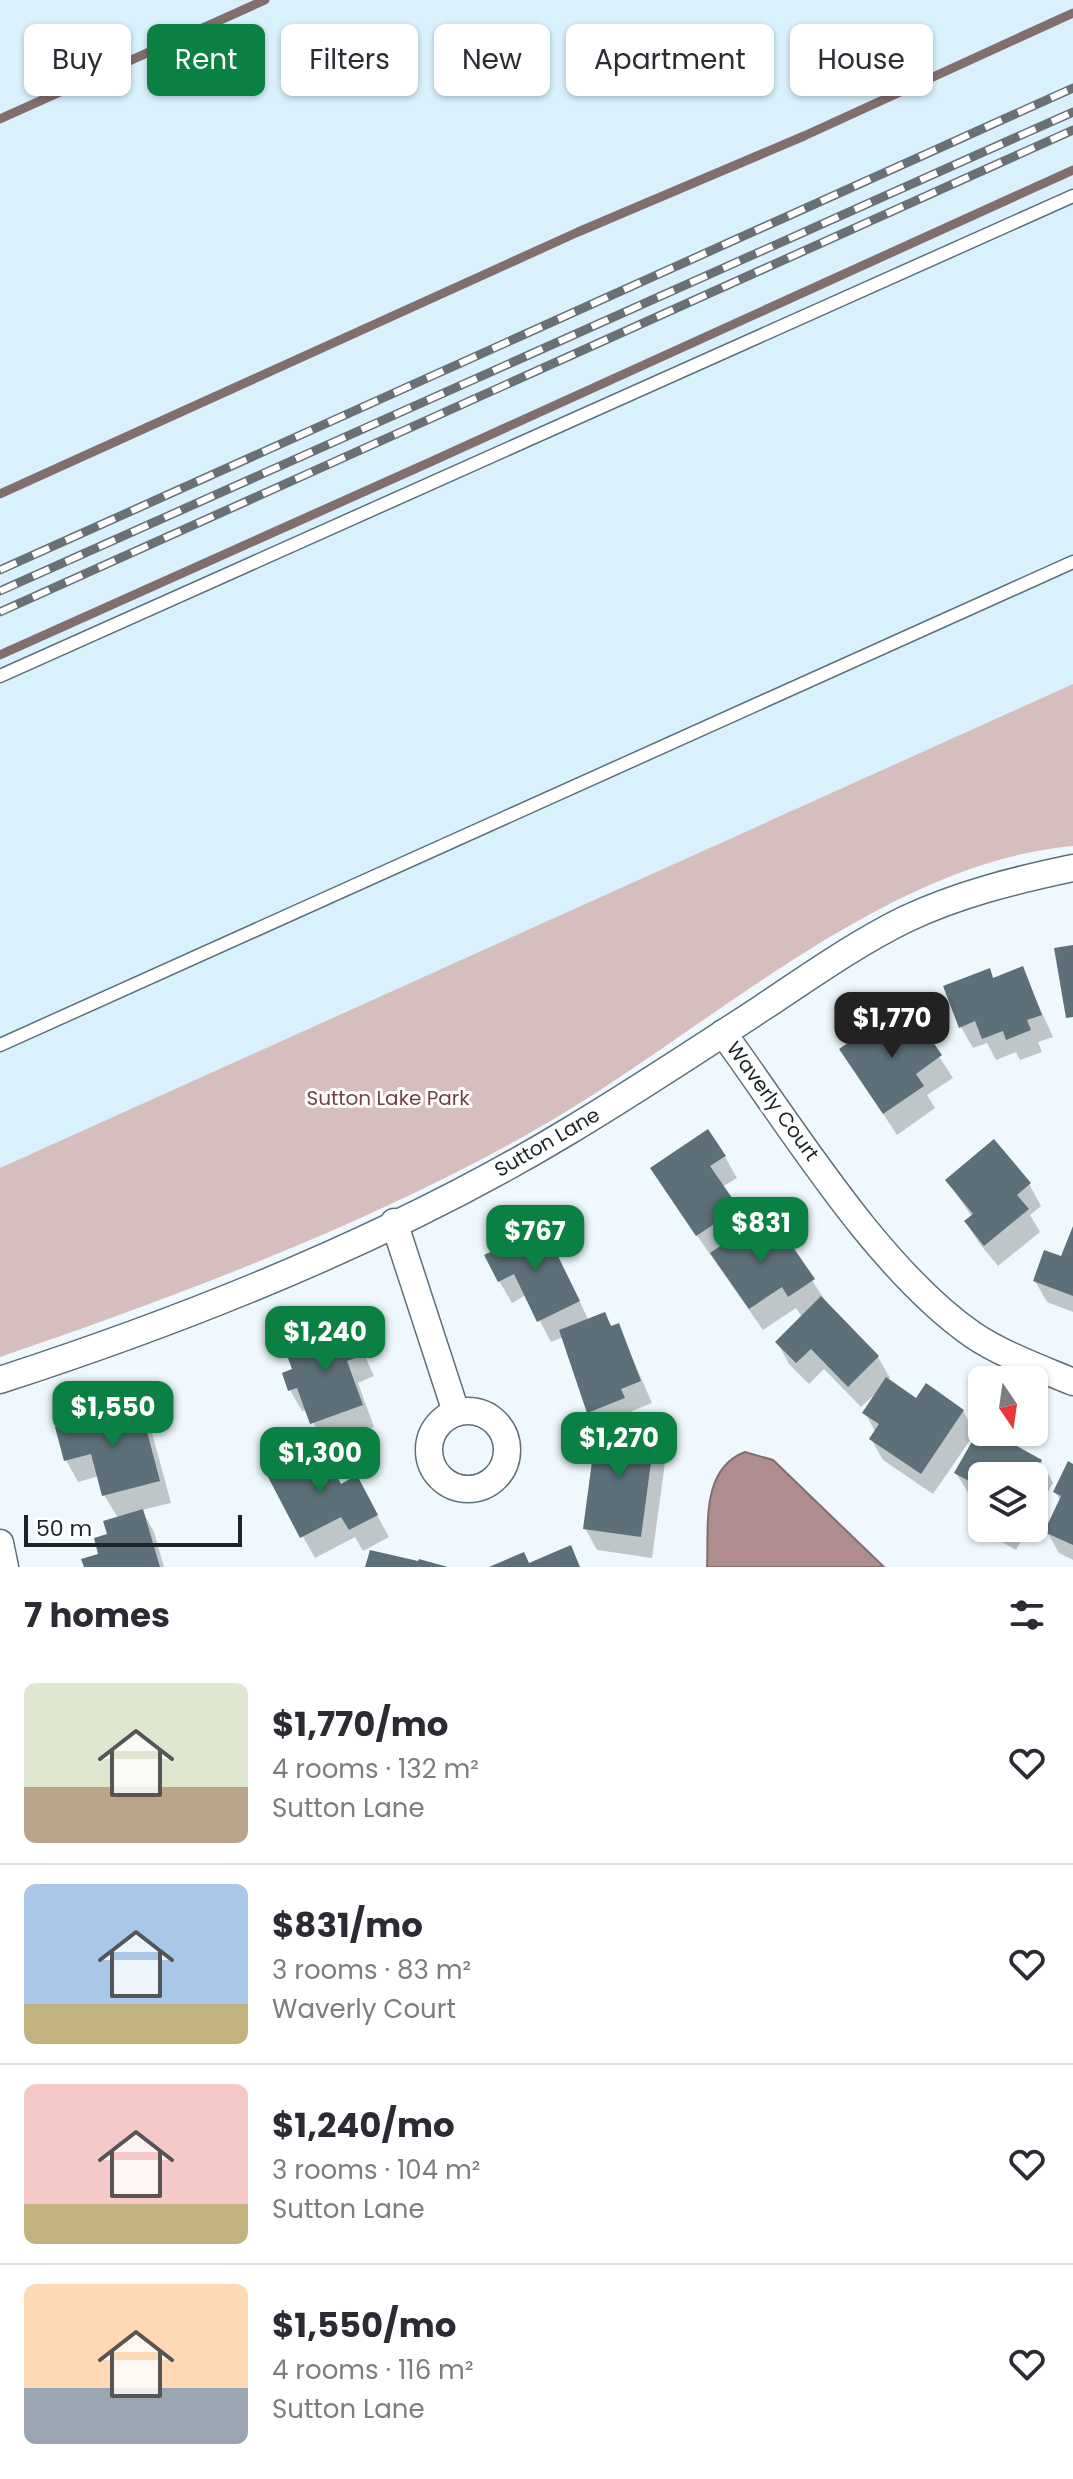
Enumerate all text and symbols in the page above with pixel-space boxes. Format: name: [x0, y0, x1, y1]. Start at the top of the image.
chip: Buy: [24, 24, 131, 96]
chip: Rent: [147, 24, 265, 96]
chip: Filters: [281, 24, 418, 96]
chip: New: [434, 24, 550, 96]
chip: Apartment: [566, 24, 774, 96]
chip: House: [790, 24, 933, 96]
pin: $1,770: [827, 992, 957, 1060]
text: $1,770: [852, 1000, 932, 1036]
street label: Waverly Court: [720, 1036, 826, 1166]
park label: Sutton Lake Park: [306, 1084, 470, 1112]
street label: Sutton Lane: [489, 1101, 605, 1183]
pin: $831: [714, 1197, 808, 1265]
pin: $767: [488, 1205, 582, 1273]
text: $831: [731, 1205, 791, 1241]
text: $767: [504, 1213, 566, 1249]
pin: $1,240: [260, 1306, 390, 1374]
text: $1,240: [283, 1314, 367, 1350]
north arrow: [968, 1366, 1048, 1446]
map controls: [968, 1366, 1048, 1542]
pin: $1,550: [48, 1381, 178, 1449]
text: $1,550: [70, 1389, 156, 1425]
pin: $1,270: [554, 1412, 684, 1480]
text: $1,270: [579, 1420, 659, 1456]
pin: $1,300: [255, 1427, 385, 1495]
text: $1,300: [278, 1435, 362, 1471]
button: layers: [968, 1462, 1048, 1542]
scale bar: [24, 1511, 242, 1547]
text: 50 m: [36, 1513, 92, 1544]
text: 7 homes: [24, 1591, 170, 1639]
icon: filters: [1005, 1593, 1049, 1637]
text: $1,770/mo: [272, 1700, 449, 1748]
icon: home: [88, 1715, 184, 1811]
icon: heart: [1005, 1741, 1049, 1785]
text: 4 rooms · 132 m²: [272, 1751, 479, 1787]
text: Sutton Lane: [272, 1790, 425, 1826]
text: $831/mo: [272, 1901, 423, 1949]
icon: home: [88, 1916, 184, 2012]
icon: heart: [1005, 1942, 1049, 1986]
text: 3 rooms · 83 m²: [272, 1952, 471, 1988]
text: Waverly Court: [272, 1991, 456, 2027]
text: $1,240/mo: [272, 2101, 455, 2149]
icon: home: [88, 2116, 184, 2212]
icon: heart: [1005, 2142, 1049, 2186]
text: 3 rooms · 104 m²: [272, 2152, 480, 2188]
text: Sutton Lane: [272, 2191, 425, 2227]
text: $1,550/mo: [272, 2301, 456, 2349]
icon: home: [88, 2316, 184, 2412]
icon: heart: [1005, 2342, 1049, 2386]
text: 4 rooms · 116 m²: [272, 2352, 473, 2388]
text: Sutton Lane: [272, 2391, 425, 2427]

